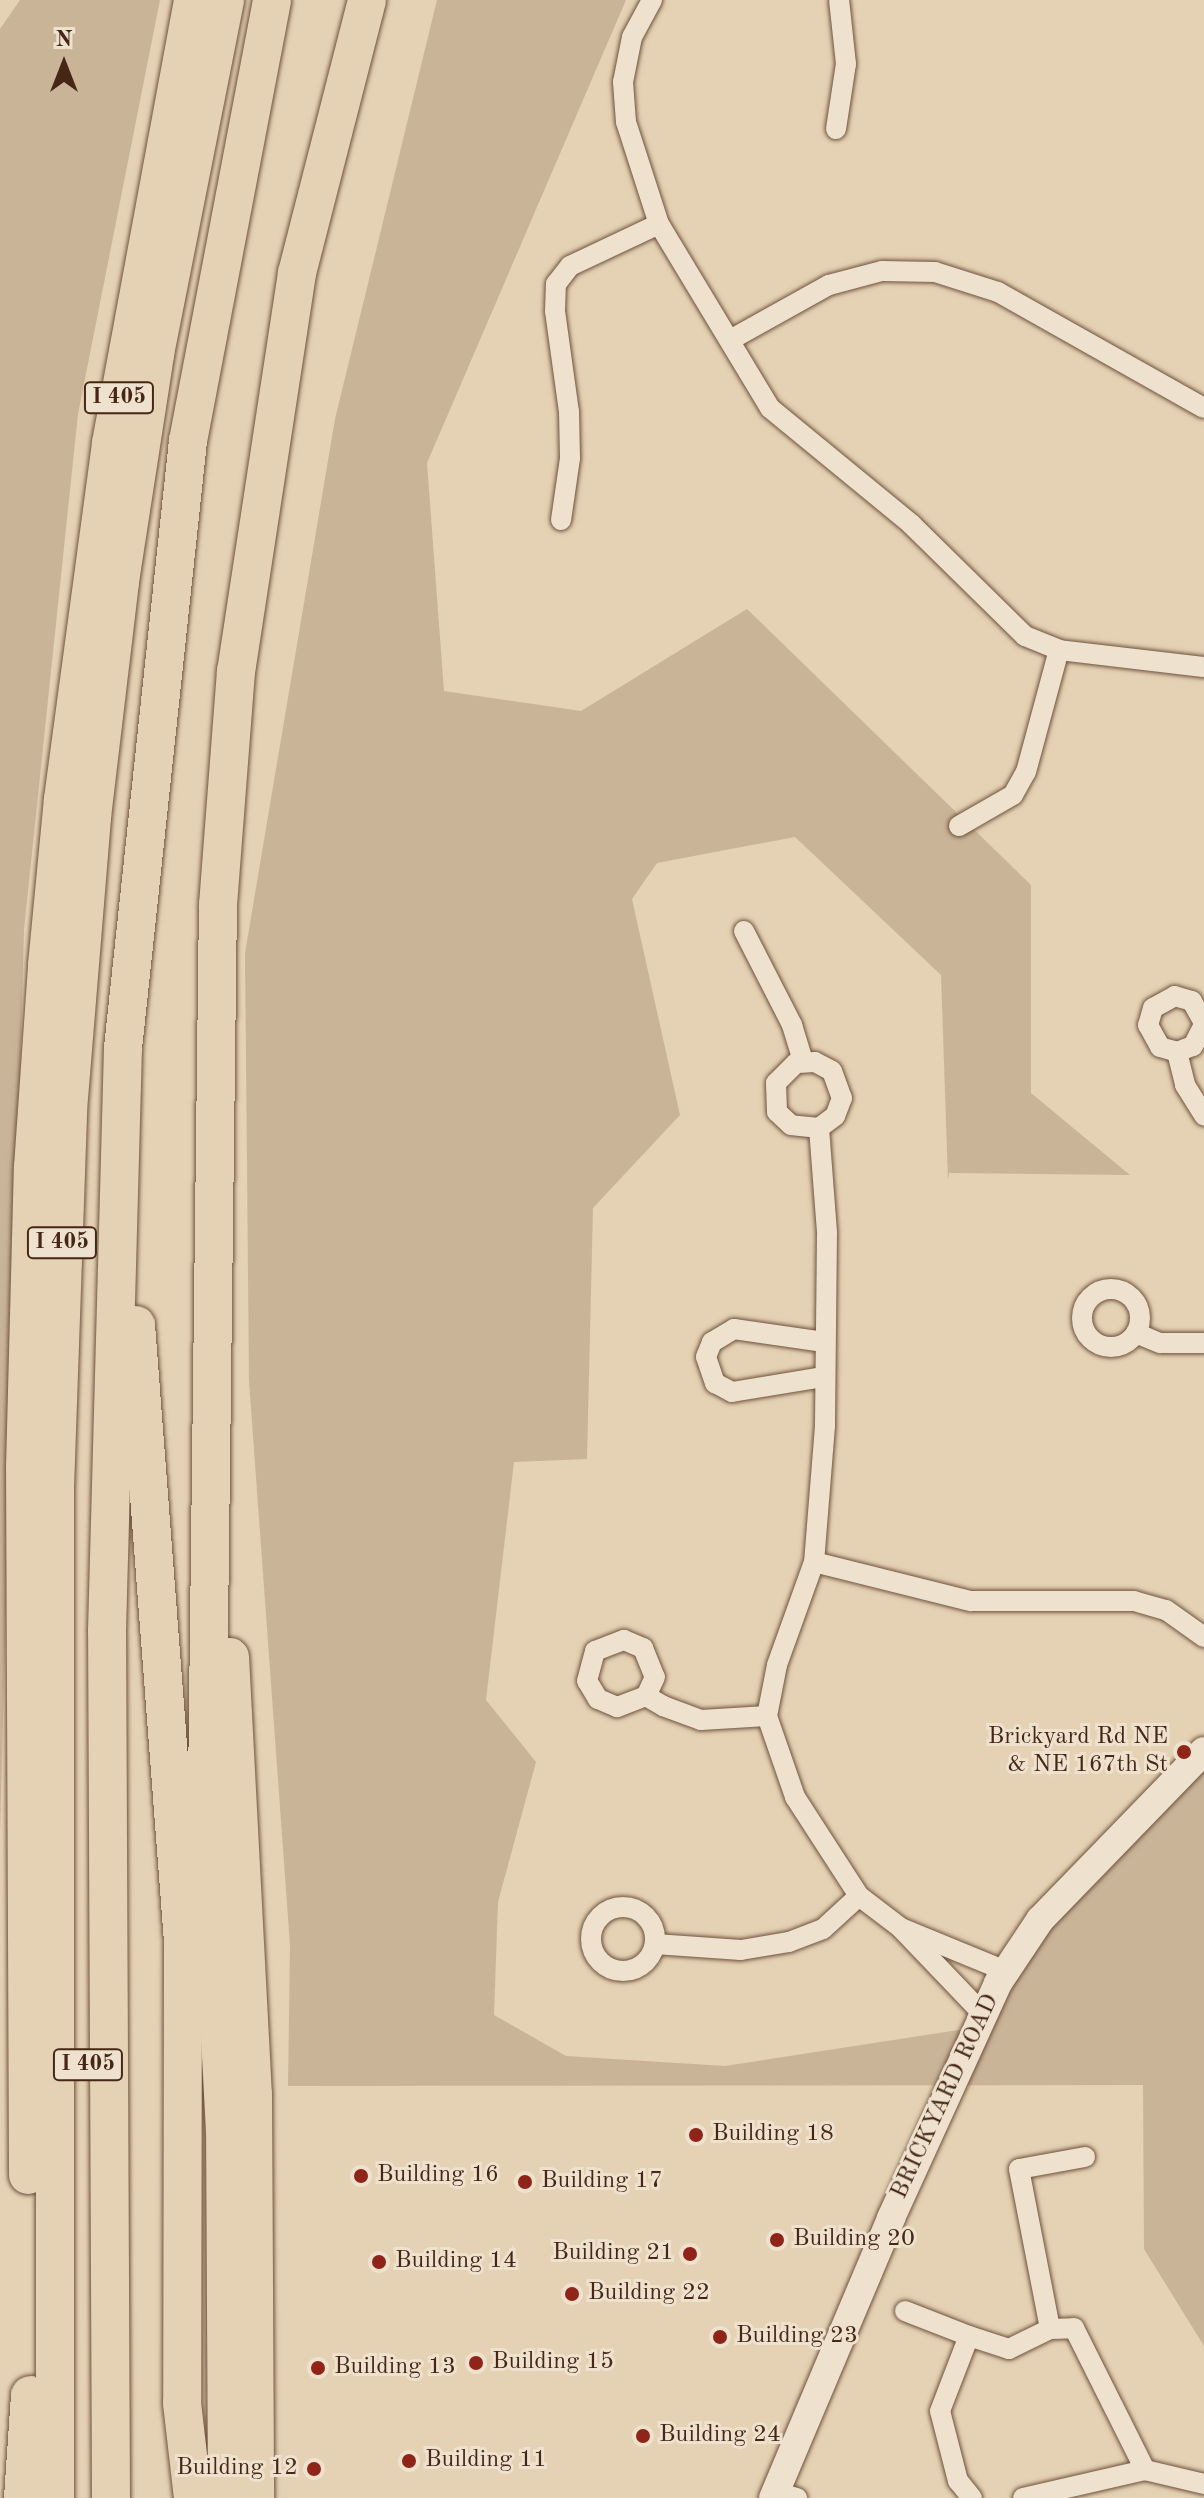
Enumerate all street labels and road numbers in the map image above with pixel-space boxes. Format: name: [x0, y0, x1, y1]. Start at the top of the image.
road number: I 405: [83, 380, 155, 416]
road number: I 405: [26, 1225, 98, 1261]
street label: BRICKYARD ROAD: [886, 1990, 1006, 2204]
road number: I 405: [52, 2047, 124, 2083]

